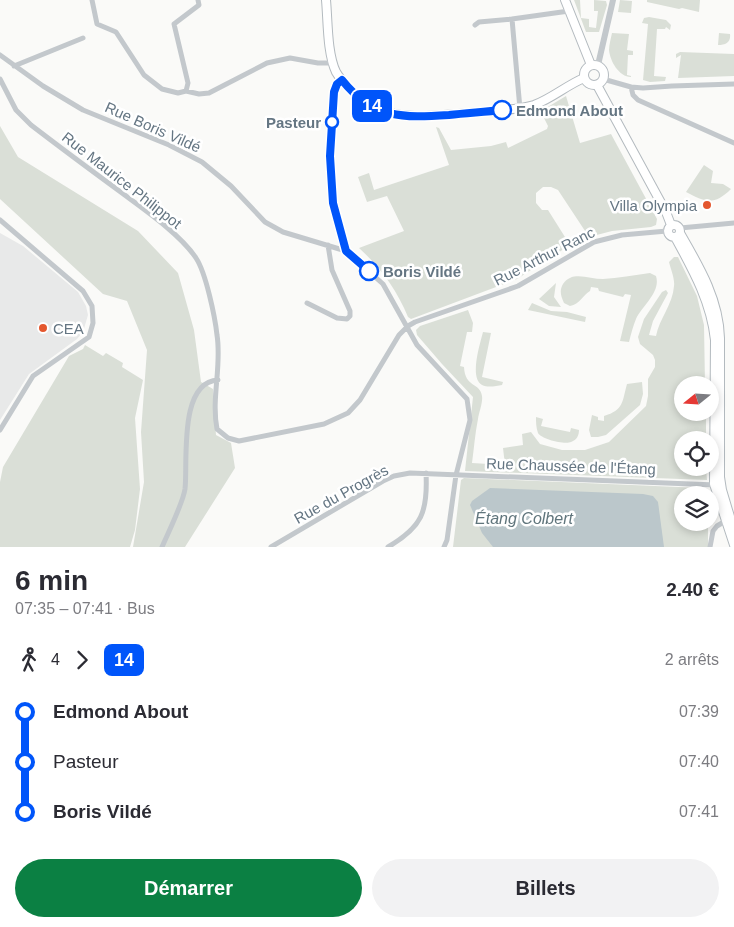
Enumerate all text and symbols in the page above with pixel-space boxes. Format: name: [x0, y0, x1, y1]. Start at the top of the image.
line badge: 14: [350, 90, 394, 122]
text: 14: [362, 96, 382, 116]
street label: Rue Boris Vildé: [102, 98, 204, 156]
marker: Edmond About: [492, 100, 512, 120]
place label: Edmond About: [516, 102, 623, 119]
place label: Pasteur: [266, 114, 321, 131]
marker: Pasteur: [325, 115, 339, 129]
street label: Rue Maurice Philippot: [59, 128, 186, 232]
place label: Villa Olympia: [610, 197, 698, 214]
marker: Villa Olympia: [701, 199, 713, 211]
street label: Rue Arthur Ranc: [491, 223, 598, 289]
marker: Boris Vildé: [359, 261, 379, 281]
place label: Boris Vildé: [383, 263, 461, 280]
place label: CEA: [53, 320, 84, 337]
marker: CEA: [37, 322, 49, 334]
north arrow: [674, 376, 719, 421]
map controls: [674, 376, 719, 531]
button: locate: [674, 431, 719, 476]
street label: Rue Chaussée de l'Étang: [486, 455, 656, 477]
street label: Rue du Progrès: [291, 461, 391, 527]
button: layers: [674, 486, 719, 531]
water label: Étang Colbert: [475, 509, 573, 527]
text: 6 min: [15, 565, 88, 596]
text: 2.40 €: [666, 579, 719, 600]
text: 07:35 – 07:41 · Bus: [15, 600, 155, 617]
icon: walk: [15, 646, 43, 674]
icon: forward: [68, 646, 96, 674]
text: 14: [114, 650, 134, 670]
text: 4: [51, 651, 60, 668]
text: 2 arrêts: [665, 651, 719, 668]
text: Edmond About: [53, 701, 188, 722]
text: 07:39: [679, 703, 719, 720]
text: Pasteur: [53, 751, 118, 772]
text: 07:40: [679, 753, 719, 770]
text: Boris Vildé: [53, 801, 152, 822]
text: 07:41: [679, 803, 719, 820]
button: Démarrer: [15, 859, 362, 917]
button: Billets: [372, 859, 719, 917]

